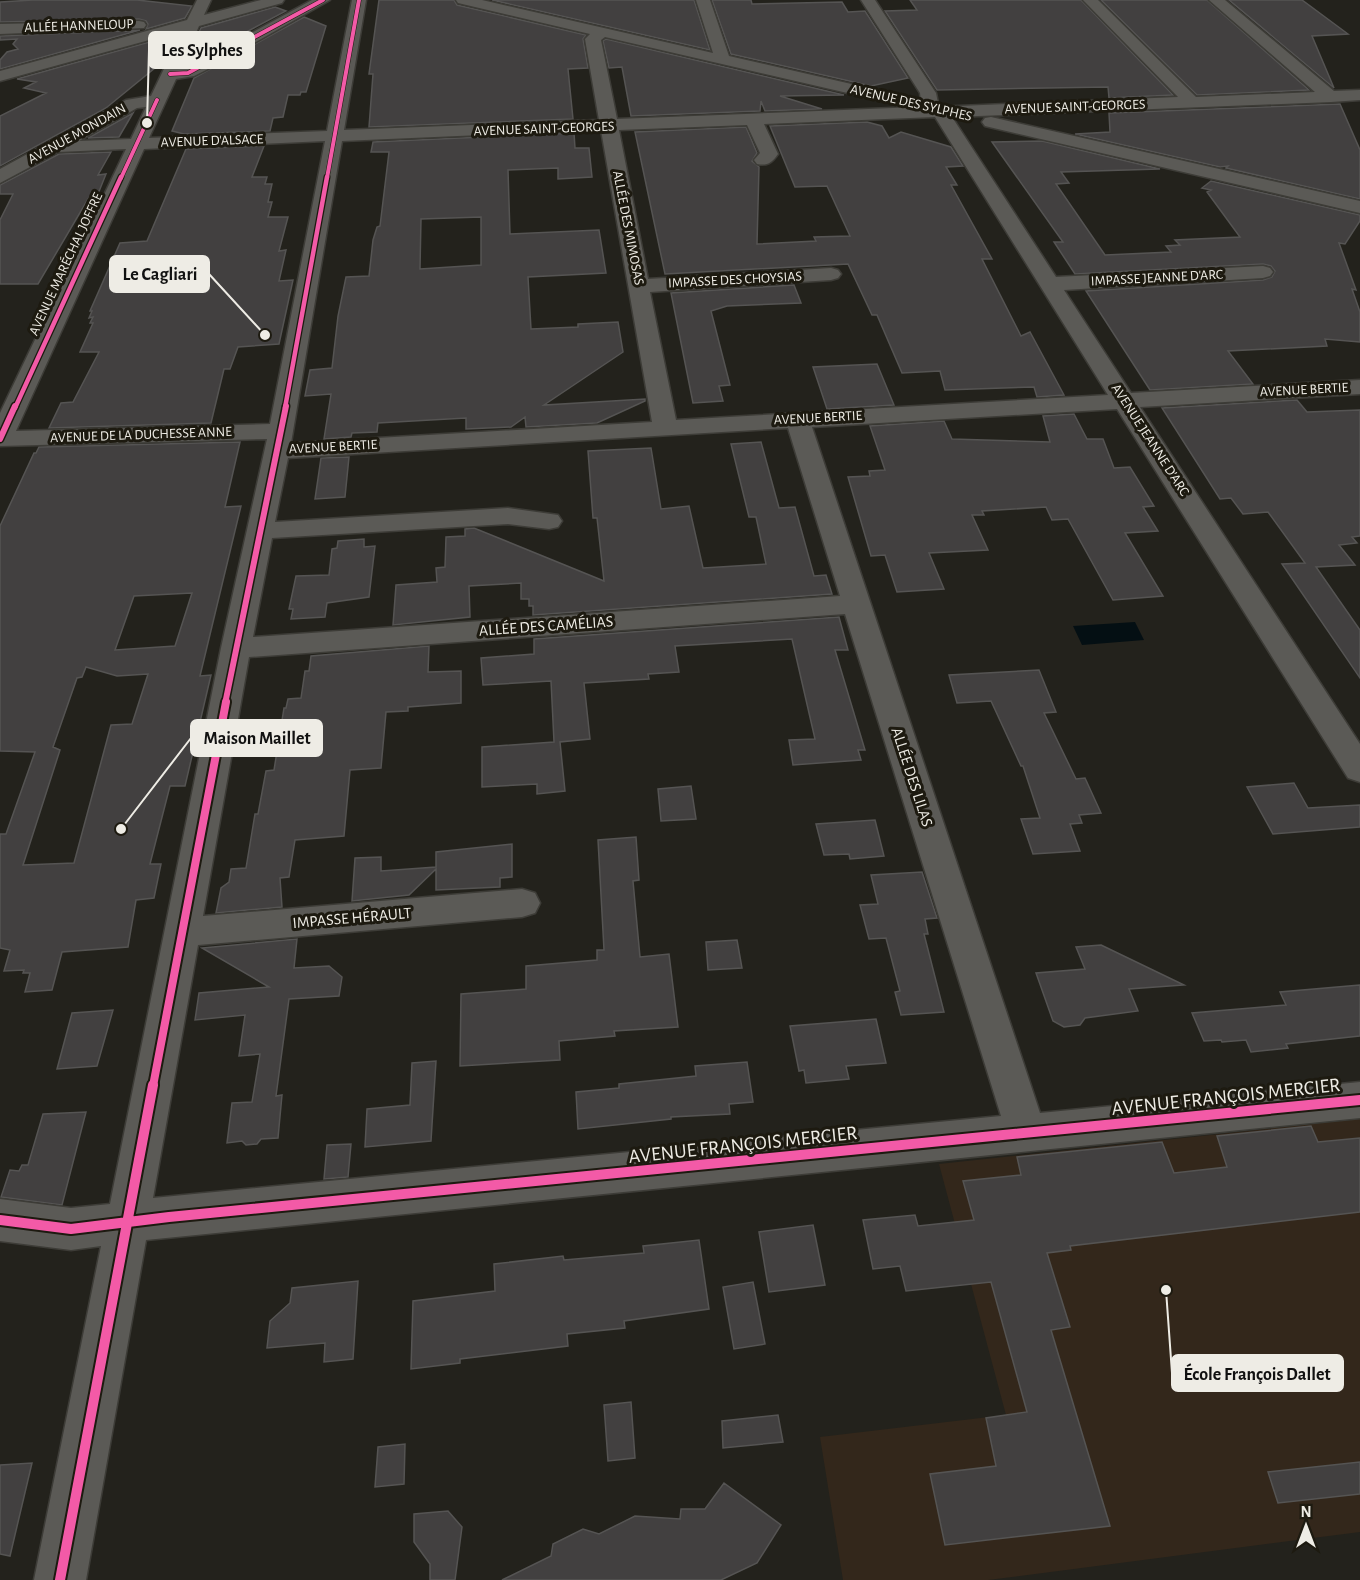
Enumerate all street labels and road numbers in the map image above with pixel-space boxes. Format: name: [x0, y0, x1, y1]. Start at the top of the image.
street label: ALLÉE HANNELOUP: [24, 14, 134, 35]
street label: AVENUE DES SYLPHES: [849, 82, 973, 124]
street label: AVENUE SAINT-GEORGES: [1004, 98, 1146, 116]
street label: AVENUE MONDAIN: [26, 101, 128, 167]
street label: AVENUE SAINT-GEORGES: [473, 120, 615, 138]
street label: AVENUE D'ALSACE: [160, 132, 264, 150]
street label: ALLÉE DES MIMOSAS: [610, 169, 649, 286]
street label: AVENUE MARÉCHAL JOFFRE: [24, 189, 105, 338]
street label: IMPASSE JEANNE D'ARC: [1090, 268, 1224, 288]
street label: IMPASSE DES CHOYSIAS: [668, 270, 802, 290]
street label: AVENUE JEANNE D'ARC: [1109, 381, 1191, 499]
street label: AVENUE BERTIE: [1259, 381, 1349, 399]
street label: AVENUE BERTIE: [773, 409, 863, 427]
street label: AVENUE DE LA DUCHESSE ANNE: [50, 425, 232, 445]
street label: AVENUE BERTIE: [288, 438, 378, 456]
street label: ALLÉE DES CAMÉLIAS: [478, 611, 614, 639]
street label: ALLÉE DES LILAS: [888, 725, 937, 829]
street label: IMPASSE HÉRAULT: [292, 903, 412, 931]
street label: AVENUE FRANÇOIS MERCIER: [1111, 1075, 1341, 1119]
street label: AVENUE FRANÇOIS MERCIER: [628, 1123, 858, 1167]

